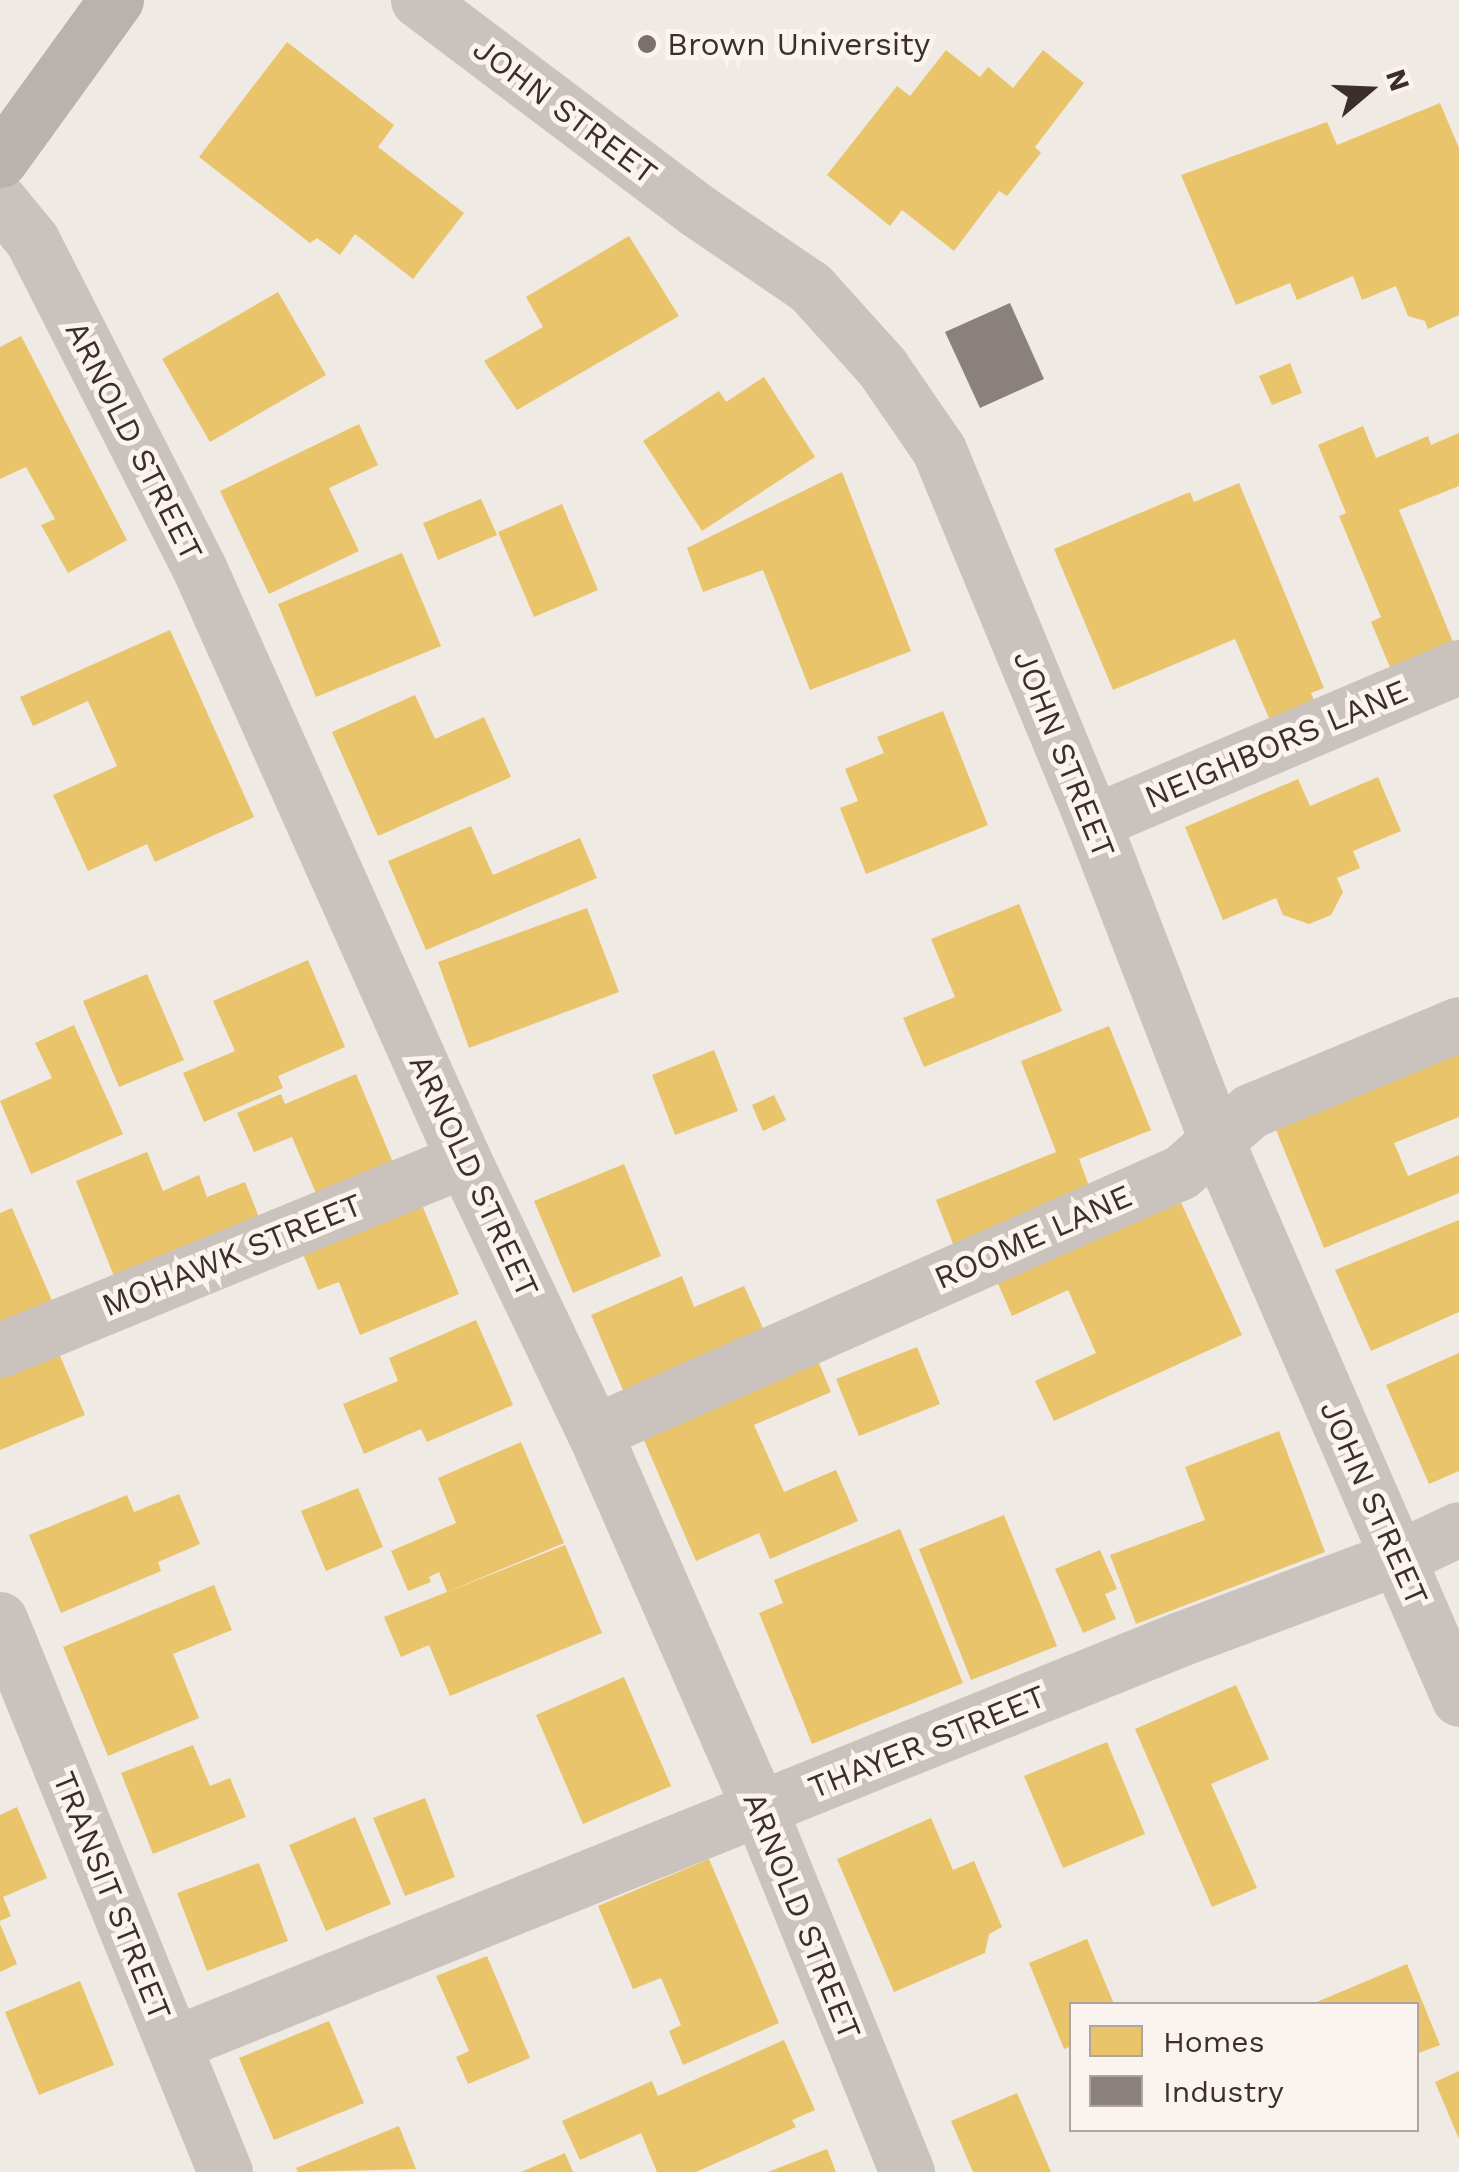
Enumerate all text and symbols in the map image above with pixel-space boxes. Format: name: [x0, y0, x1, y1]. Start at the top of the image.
place label: Brown University: [667, 25, 930, 63]
street label: JOHN STREET: [465, 29, 665, 193]
marker: Brown University: [636, 33, 658, 55]
north arrow: [1319, 40, 1419, 140]
text: N: [1379, 65, 1417, 95]
street label: ARNOLD STREET: [57, 315, 211, 567]
street label: JOHN STREET: [1005, 645, 1123, 863]
street label: NEIGHBORS LANE: [1139, 671, 1413, 817]
street label: ARNOLD STREET: [401, 1049, 547, 1303]
street label: ROOME LANE: [928, 1176, 1138, 1298]
street label: MOHAWK STREET: [96, 1185, 368, 1325]
street label: JOHN STREET: [1312, 1395, 1436, 1611]
street label: THAYER STREET: [803, 1677, 1051, 1807]
street label: TRANSIT STREET: [44, 1766, 180, 2026]
street label: ARNOLD STREET: [735, 1787, 869, 2045]
legend: [1069, 2002, 1419, 2132]
text: Homes: [1163, 2024, 1265, 2059]
text: Industry: [1163, 2074, 1284, 2109]

